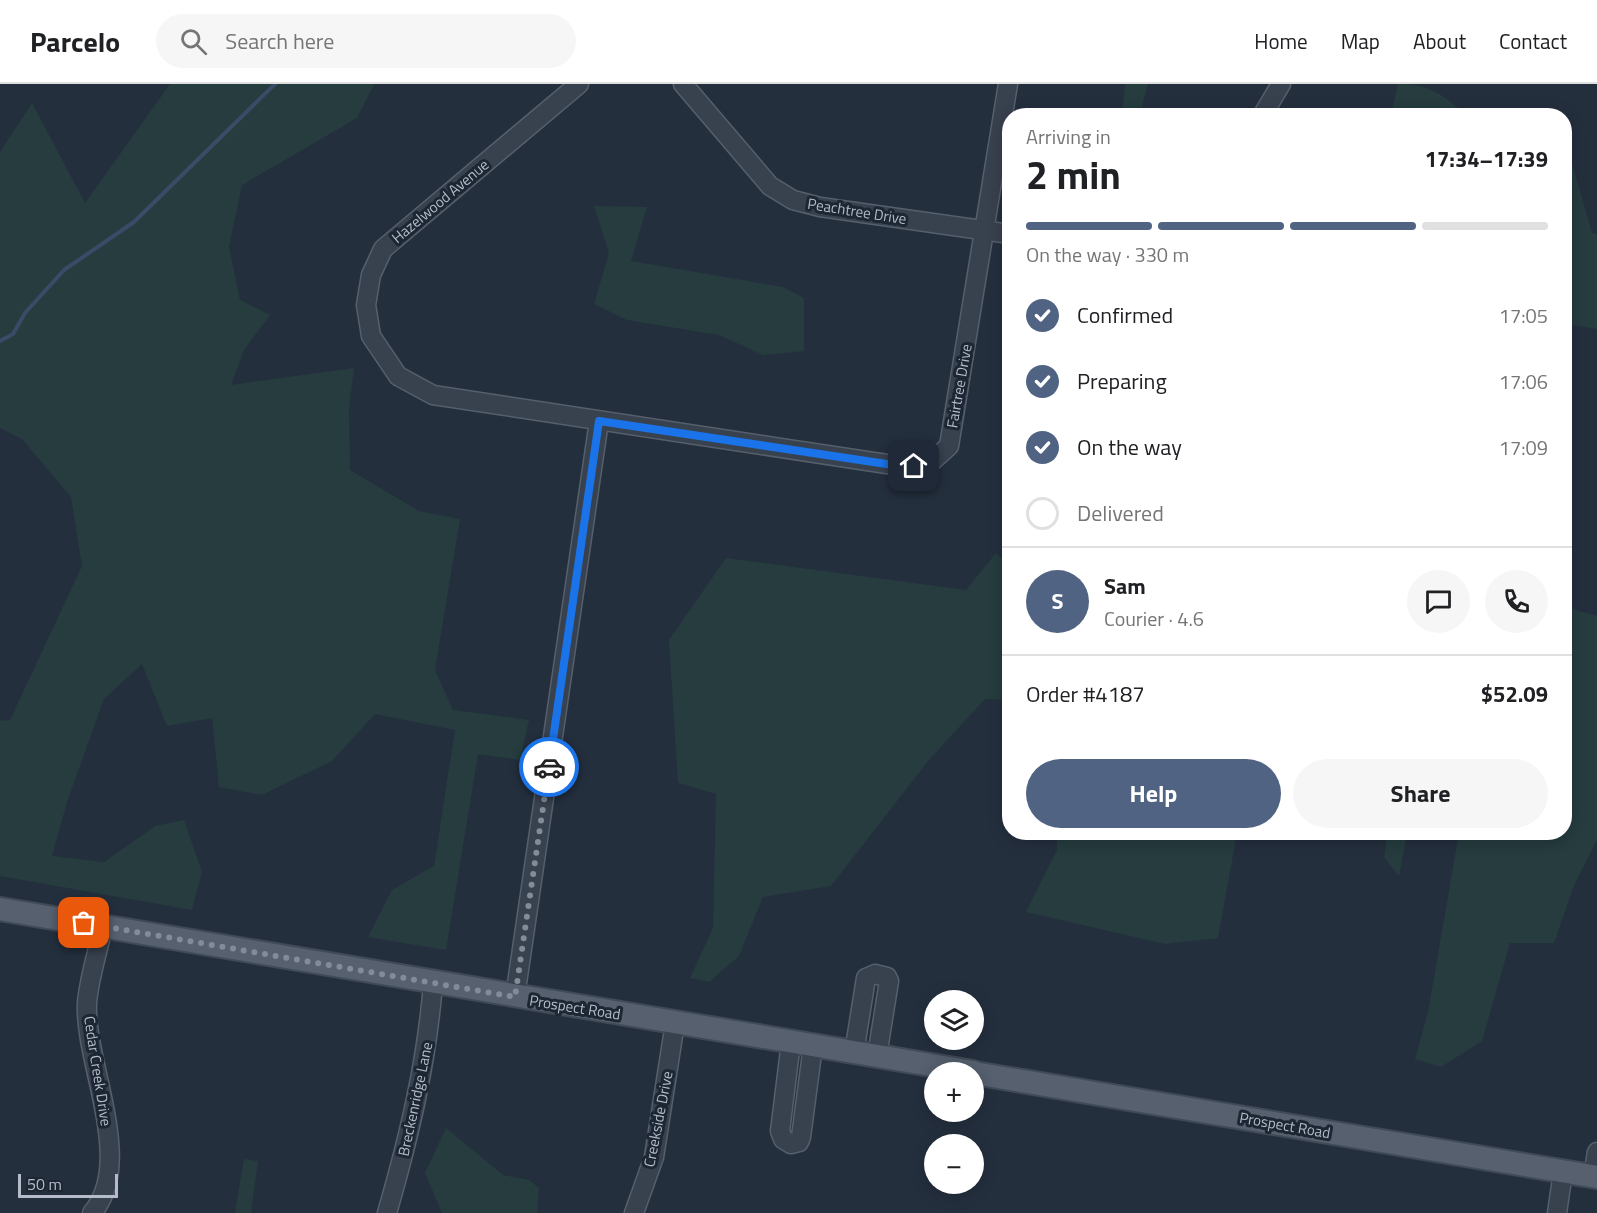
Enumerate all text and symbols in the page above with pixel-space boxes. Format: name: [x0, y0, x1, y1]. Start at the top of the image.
search box: [156, 14, 576, 68]
text: Parcelo: [30, 20, 120, 63]
text: Search here: [225, 24, 334, 58]
icon: search: [177, 25, 210, 58]
text: Home: [1254, 25, 1308, 57]
text: Map: [1341, 25, 1380, 57]
text: About: [1413, 25, 1466, 57]
text: Contact: [1499, 25, 1567, 57]
text: Arriving in: [1026, 121, 1111, 152]
text: 17:34–17:39: [1425, 142, 1548, 176]
text: 2 min: [1026, 145, 1121, 204]
street label: Hazelwood Avenue: [386, 153, 494, 249]
street label: Peachtree Drive: [806, 192, 908, 230]
text: On the way · 330 m: [1026, 239, 1189, 270]
text: Confirmed: [1077, 298, 1173, 332]
icon: check: [1026, 299, 1059, 332]
text: 17:05: [1499, 300, 1548, 331]
street label: Fairtree Drive: [940, 342, 978, 430]
text: Preparing: [1077, 364, 1167, 398]
icon: check: [1026, 365, 1059, 398]
text: 17:06: [1499, 366, 1548, 397]
text: On the way: [1077, 430, 1182, 464]
icon: check: [1026, 431, 1059, 464]
text: 17:09: [1499, 432, 1548, 463]
pin: [888, 440, 939, 491]
icon: home: [897, 449, 930, 482]
text: Delivered: [1077, 496, 1164, 530]
text: Sam: [1104, 569, 1146, 603]
button: chat: [1407, 570, 1470, 633]
button: phone: [1485, 570, 1548, 633]
text: S: [1052, 584, 1063, 618]
text: Courier · 4.6: [1104, 603, 1204, 634]
text: Order #4187: [1026, 677, 1145, 711]
text: $52.09: [1481, 677, 1548, 711]
courier: [519, 737, 579, 797]
icon: car: [533, 751, 566, 784]
button: Help: [1026, 759, 1281, 828]
button: Share: [1293, 759, 1548, 828]
pin: [58, 897, 109, 948]
icon: bag: [67, 906, 100, 939]
street label: Prospect Road: [528, 988, 622, 1026]
map controls: [924, 990, 984, 1194]
button: layers: [924, 990, 984, 1050]
street label: Cedar Creek Drive: [78, 1014, 118, 1128]
street label: Breckenridge Lane: [392, 1040, 438, 1158]
button: +: [924, 1062, 984, 1122]
street label: Creekside Drive: [637, 1069, 679, 1169]
street label: Prospect Road: [1238, 1106, 1332, 1144]
button: −: [924, 1134, 984, 1194]
scale bar: [18, 1171, 118, 1198]
text: 50 m: [27, 1172, 62, 1196]

